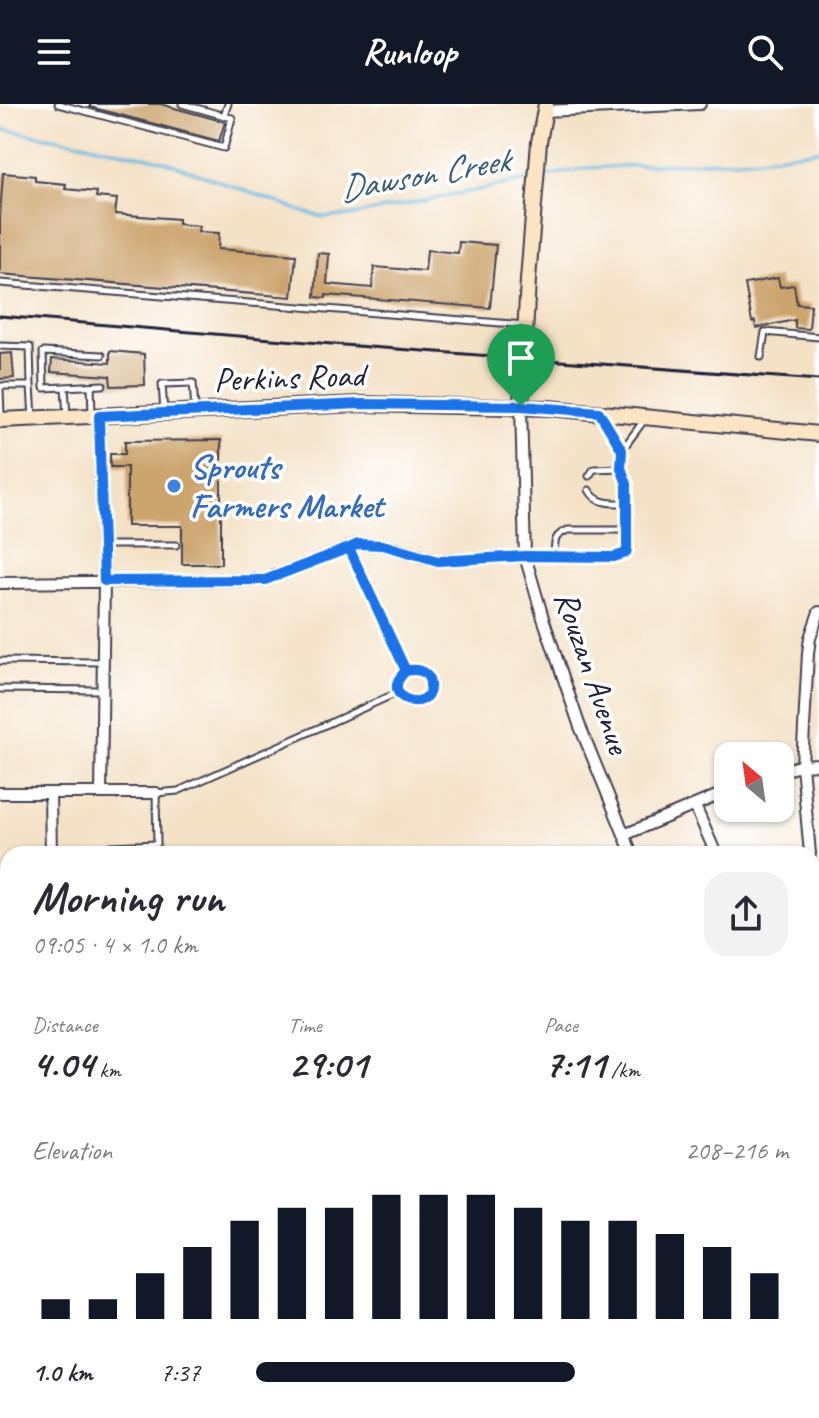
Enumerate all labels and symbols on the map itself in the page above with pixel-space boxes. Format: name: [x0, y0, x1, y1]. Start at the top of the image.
water label: Dawson Creek: [336, 135, 518, 212]
pin: [487, 324, 555, 406]
street label: Perkins Road: [213, 353, 371, 401]
place label: Sprouts Farmers Market: [190, 445, 387, 527]
marker: Sprouts Farmers Market: [165, 477, 183, 495]
street label: Rouzan Avenue: [545, 585, 641, 761]
north arrow: [714, 742, 794, 822]

